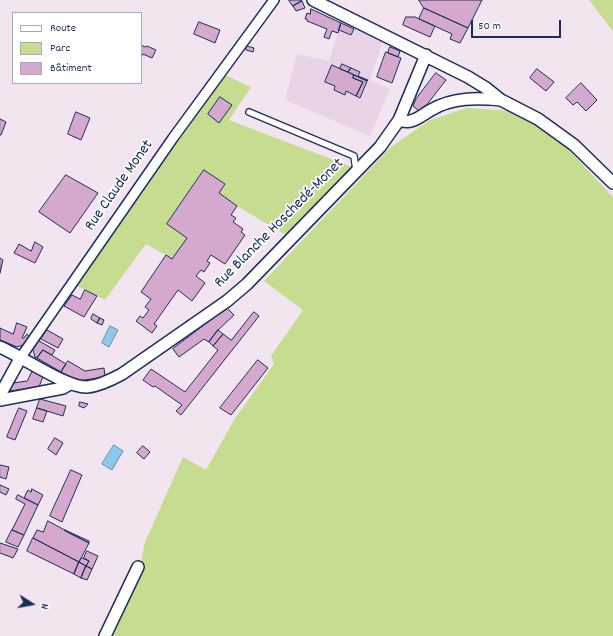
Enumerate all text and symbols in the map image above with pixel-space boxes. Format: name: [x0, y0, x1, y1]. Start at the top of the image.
legend: [12, 12, 142, 84]
scale bar: [473, 12, 563, 38]
text: 50 m: [478, 18, 501, 35]
text: Route: [50, 20, 76, 37]
text: Parc: [50, 40, 70, 57]
text: Bâtiment: [50, 60, 92, 77]
street label: Rue Claude Monet: [82, 137, 158, 235]
street label: Rue Blanche Hoschedé-Monet: [211, 155, 349, 293]
north arrow: [12, 584, 52, 624]
text: N: [35, 602, 52, 610]

